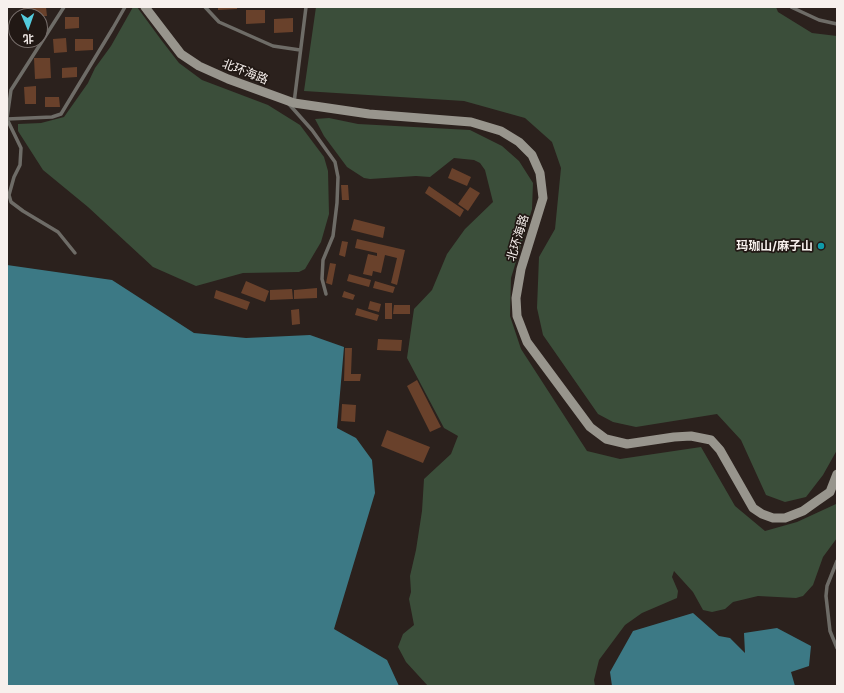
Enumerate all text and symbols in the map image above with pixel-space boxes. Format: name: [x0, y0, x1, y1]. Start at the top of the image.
north arrow: [8, 8, 48, 48]
text: 北: [23, 32, 34, 46]
street label: 北环海路: [220, 57, 270, 87]
street label: 北环海路: [504, 213, 532, 263]
place label: 玛珈山/麻子山: [736, 239, 813, 253]
marker: 玛珈山/麻子山: [816, 241, 826, 251]

